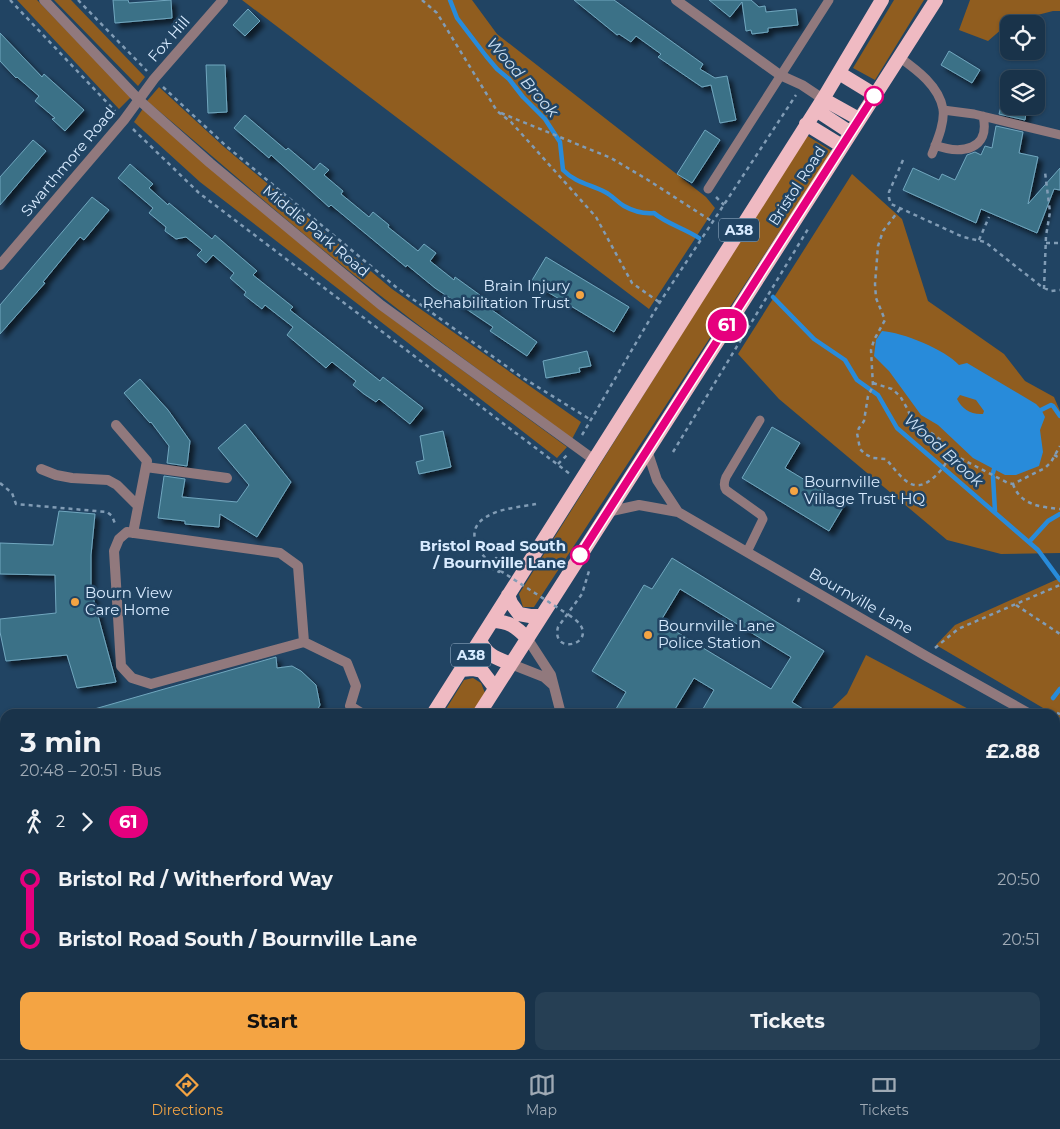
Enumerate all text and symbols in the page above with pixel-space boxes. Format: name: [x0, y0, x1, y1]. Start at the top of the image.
street label: Fox Hill: [144, 12, 194, 66]
map controls: [1000, 15, 1045, 115]
button: locate: [1000, 15, 1045, 60]
water label: Wood Brook: [483, 34, 563, 122]
button: layers: [1000, 70, 1045, 115]
unlabelled marker: [864, 86, 884, 106]
street label: Swarthmore Road: [16, 103, 119, 220]
street label: Bristol Road: [764, 142, 829, 229]
street label: Middle Park Road: [259, 181, 373, 281]
road number: A38: [719, 218, 759, 242]
place label: Brain Injury Rehabilitation Trust: [423, 276, 571, 312]
marker: Brain Injury Rehabilitation Trust: [574, 289, 586, 301]
line badge: 61: [704, 309, 750, 341]
text: 61: [718, 314, 736, 336]
water label: Wood Brook: [900, 410, 988, 492]
place label: Bournville Village Trust HQ: [804, 472, 925, 508]
marker: Bournville Village Trust HQ: [788, 485, 800, 497]
place label: Bristol Road South / Bournville Lane: [420, 536, 566, 572]
marker: Bristol Road South / Bournville Lane: [570, 545, 590, 565]
street label: Bournville Lane: [806, 563, 917, 638]
place label: Bourn View Care Home: [85, 583, 173, 619]
marker: Bourn View Care Home: [69, 596, 81, 608]
place label: Bournville Lane Police Station: [658, 616, 775, 652]
marker: Bournville Lane Police Station: [642, 629, 654, 641]
road number: A38: [451, 644, 491, 666]
text: 3 min: [20, 725, 102, 759]
text: £2.88: [986, 740, 1040, 763]
text: 20:48 – 20:51 · Bus: [20, 761, 161, 780]
icon: walk: [20, 808, 48, 836]
icon: forward: [73, 808, 101, 836]
text: 61: [119, 811, 138, 833]
text: 2: [56, 812, 65, 831]
text: Bristol Rd / Witherford Way: [58, 868, 333, 891]
text: 20:50: [997, 870, 1040, 889]
text: Bristol Road South / Bournville Lane: [58, 928, 417, 951]
text: 20:51: [1002, 930, 1040, 949]
button: Start: [20, 992, 525, 1050]
button: Tickets: [535, 992, 1040, 1050]
tab: Directions: [151, 1071, 223, 1119]
tab: Map: [526, 1071, 557, 1119]
tab: Tickets: [860, 1071, 909, 1119]

